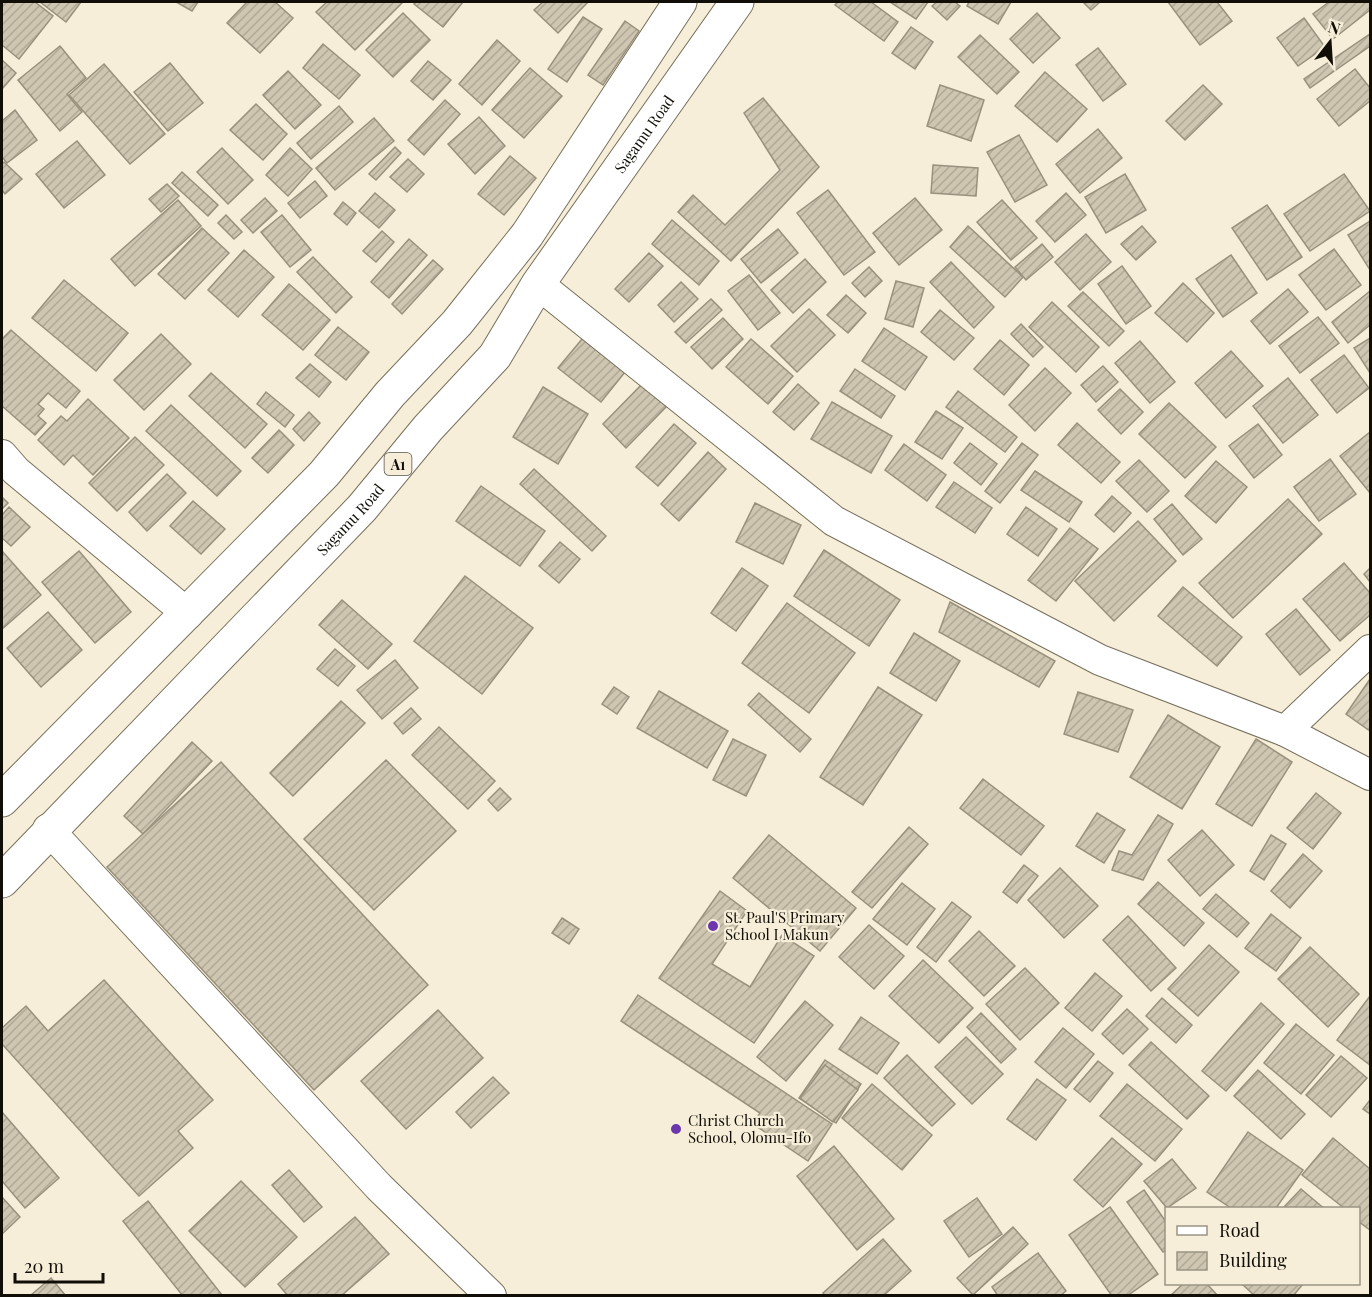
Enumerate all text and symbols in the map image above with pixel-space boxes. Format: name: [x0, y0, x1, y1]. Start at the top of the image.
north arrow: [1300, 12, 1360, 72]
text: N: [1326, 15, 1344, 39]
street label: Sagamu Road: [610, 91, 678, 177]
road number: A1: [384, 453, 412, 475]
street label: Sagamu Road: [312, 479, 388, 559]
place label: St. Paul'S Primary School I Makun: [725, 907, 845, 944]
marker: St. Paul'S Primary School I Makun: [706, 919, 720, 933]
place label: Christ Church School, Olomu-Ifo: [688, 1110, 811, 1147]
marker: Christ Church School, Olomu-Ifo: [669, 1122, 683, 1136]
legend: [1165, 1207, 1360, 1285]
text: Road: [1219, 1218, 1260, 1242]
scale bar: [15, 1246, 104, 1284]
text: Building: [1219, 1248, 1287, 1272]
text: 20 m: [24, 1254, 64, 1278]

